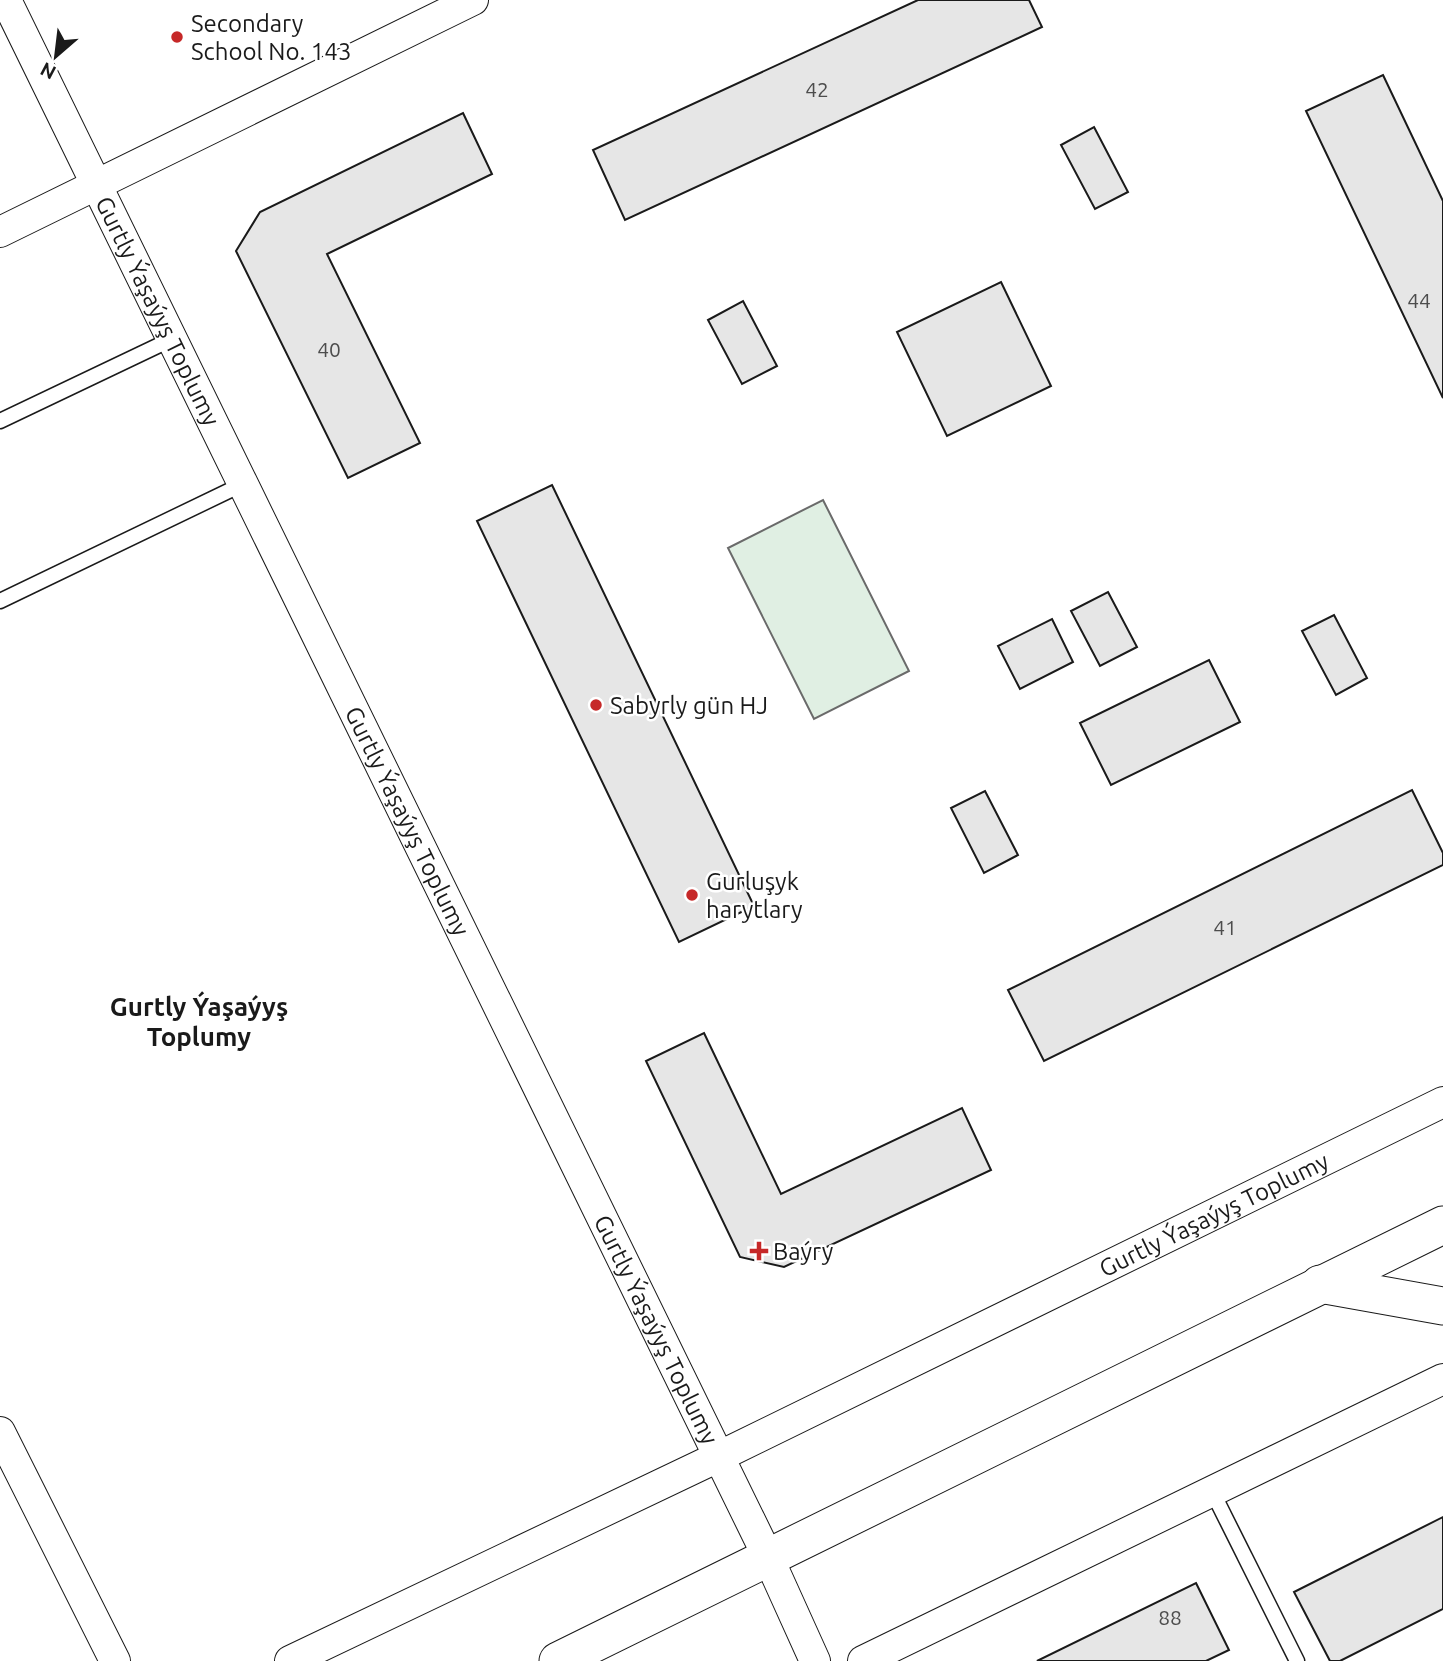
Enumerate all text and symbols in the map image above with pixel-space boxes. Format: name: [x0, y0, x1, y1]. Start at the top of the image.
place label: Secondary School No. 143: [191, 10, 351, 65]
north arrow: [21, 21, 91, 91]
marker: Secondary School No. 143: [169, 29, 185, 45]
text: N: [37, 58, 59, 84]
house number: 42: [805, 77, 829, 101]
street label: Gurtly Ýaşaýyş Toplumy: [91, 192, 226, 430]
house number: 44: [1407, 288, 1431, 312]
house number: 40: [317, 337, 341, 361]
place label: Sabyrly gün HJ: [610, 692, 768, 719]
marker: Sabyrly gün HJ: [588, 697, 604, 713]
street label: Gurtly Ýaşaýyş Toplumy: [340, 702, 475, 940]
place label: Gurluşyk harytlary: [706, 868, 803, 923]
marker: Gurluşyk harytlary: [684, 887, 700, 903]
house number: 41: [1213, 915, 1237, 939]
district label: Gurtly Ýaşaýyş Toplumy: [110, 991, 288, 1051]
street label: Gurtly Ýaşaýyş Toplumy: [1095, 1147, 1333, 1282]
street label: Gurtly Ýaşaýyş Toplumy: [589, 1210, 724, 1449]
place label: Baýry: [773, 1238, 834, 1265]
marker: Baýry: [751, 1243, 767, 1259]
house number: 88: [1158, 1605, 1182, 1629]

